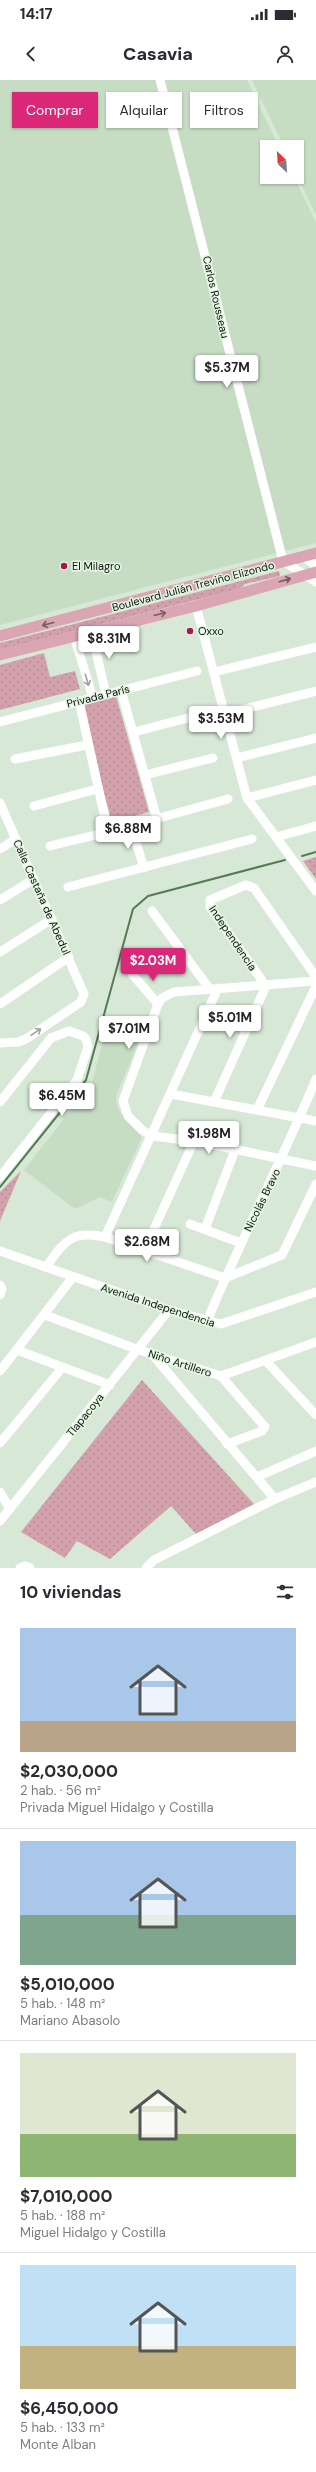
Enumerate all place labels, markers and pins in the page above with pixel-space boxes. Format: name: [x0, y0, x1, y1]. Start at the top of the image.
pin: $5.37M: [194, 355, 260, 389]
place label: El Milagro: [72, 559, 120, 573]
marker: El Milagro: [59, 561, 69, 571]
place label: Oxxo: [198, 624, 224, 638]
pin: $8.31M: [76, 626, 142, 660]
marker: Oxxo: [185, 626, 195, 636]
pin: $3.53M: [188, 706, 254, 740]
pin: $6.88M: [95, 816, 161, 850]
pin: $2.03M: [120, 948, 186, 982]
pin: $5.01M: [197, 1005, 263, 1039]
pin: $7.01M: [96, 1016, 162, 1050]
pin: $6.45M: [29, 1083, 95, 1117]
pin: $1.98M: [176, 1121, 242, 1155]
pin: $2.68M: [114, 1229, 180, 1263]

